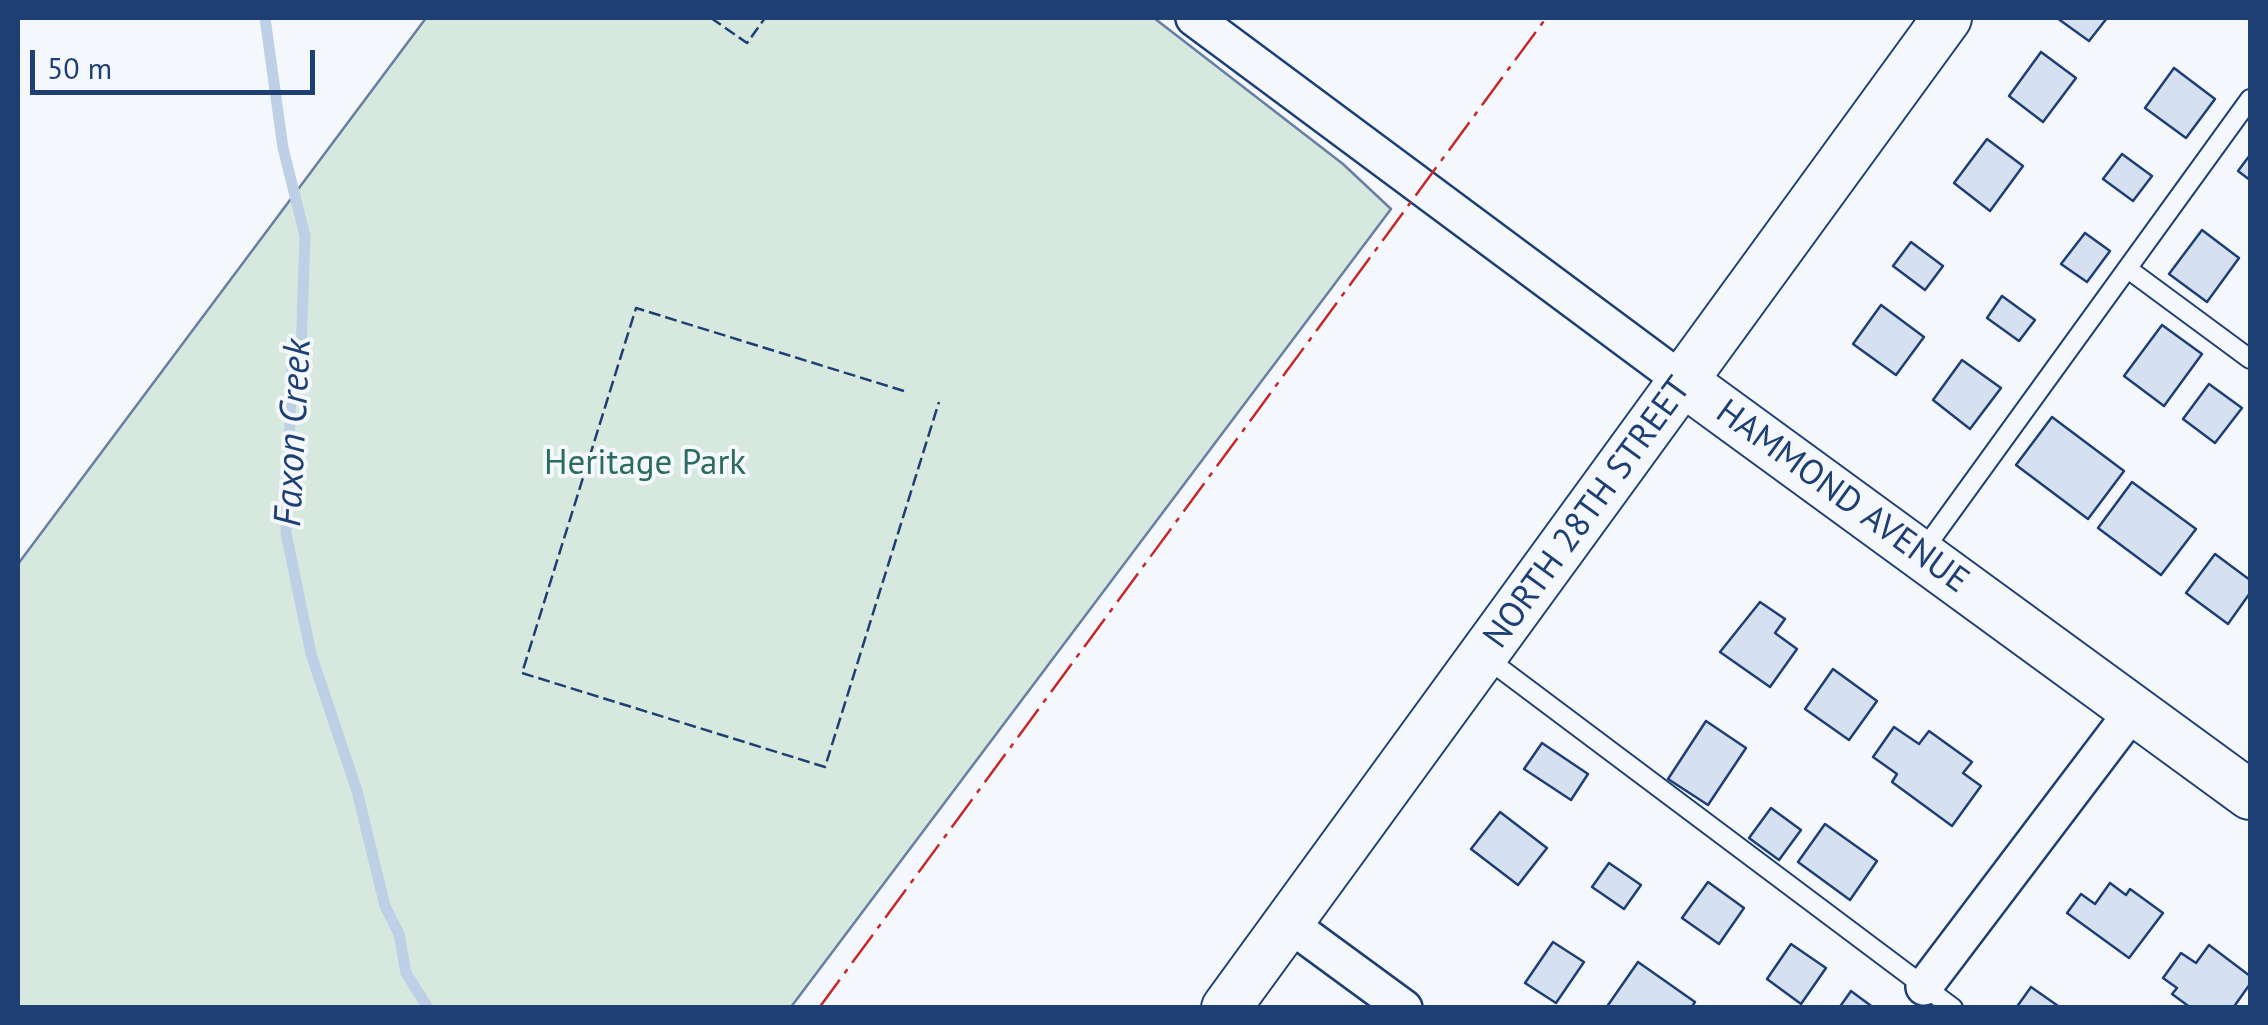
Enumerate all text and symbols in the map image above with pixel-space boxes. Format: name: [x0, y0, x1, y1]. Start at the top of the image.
scale bar: [35, 30, 320, 92]
text: 50 m: [47, 48, 112, 87]
water label: Faxon Creek: [266, 338, 322, 528]
street label: NORTH 28TH STREET: [1476, 369, 1700, 657]
street label: HAMMOND AVENUE: [1708, 391, 1976, 603]
park label: Heritage Park: [544, 443, 746, 485]

